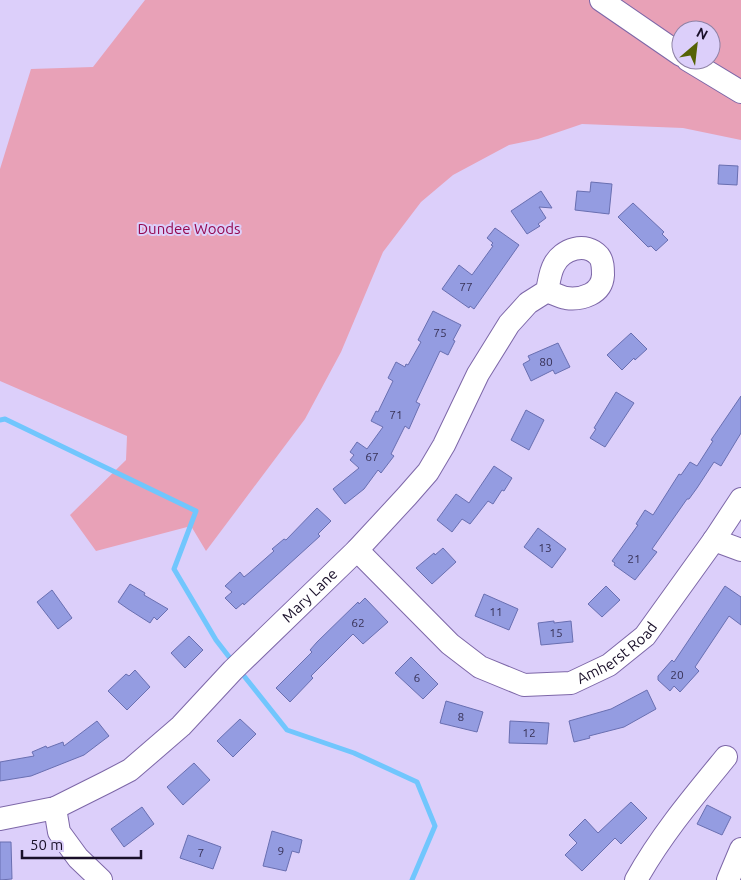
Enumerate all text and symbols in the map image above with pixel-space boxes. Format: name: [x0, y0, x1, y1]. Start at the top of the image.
north arrow: [671, 20, 721, 70]
text: N: [694, 24, 710, 43]
park label: Dundee Woods: [138, 220, 240, 237]
house number: 77: [459, 280, 473, 293]
house number: 75: [433, 326, 447, 339]
house number: 80: [539, 355, 553, 368]
house number: 71: [389, 408, 403, 421]
house number: 67: [365, 450, 379, 463]
house number: 13: [538, 541, 552, 554]
house number: 21: [627, 552, 641, 565]
street label: Mary Lane: [279, 565, 341, 626]
house number: 11: [489, 605, 503, 618]
house number: 62: [351, 616, 365, 629]
street label: Amherst Road: [574, 619, 660, 687]
house number: 15: [549, 626, 563, 639]
house number: 20: [670, 668, 684, 681]
house number: 6: [414, 671, 421, 684]
house number: 8: [458, 710, 465, 723]
house number: 12: [522, 726, 536, 739]
scale bar: [22, 828, 141, 860]
text: 50 m: [30, 836, 63, 853]
house number: 9: [278, 844, 284, 857]
house number: 7: [198, 846, 204, 859]

